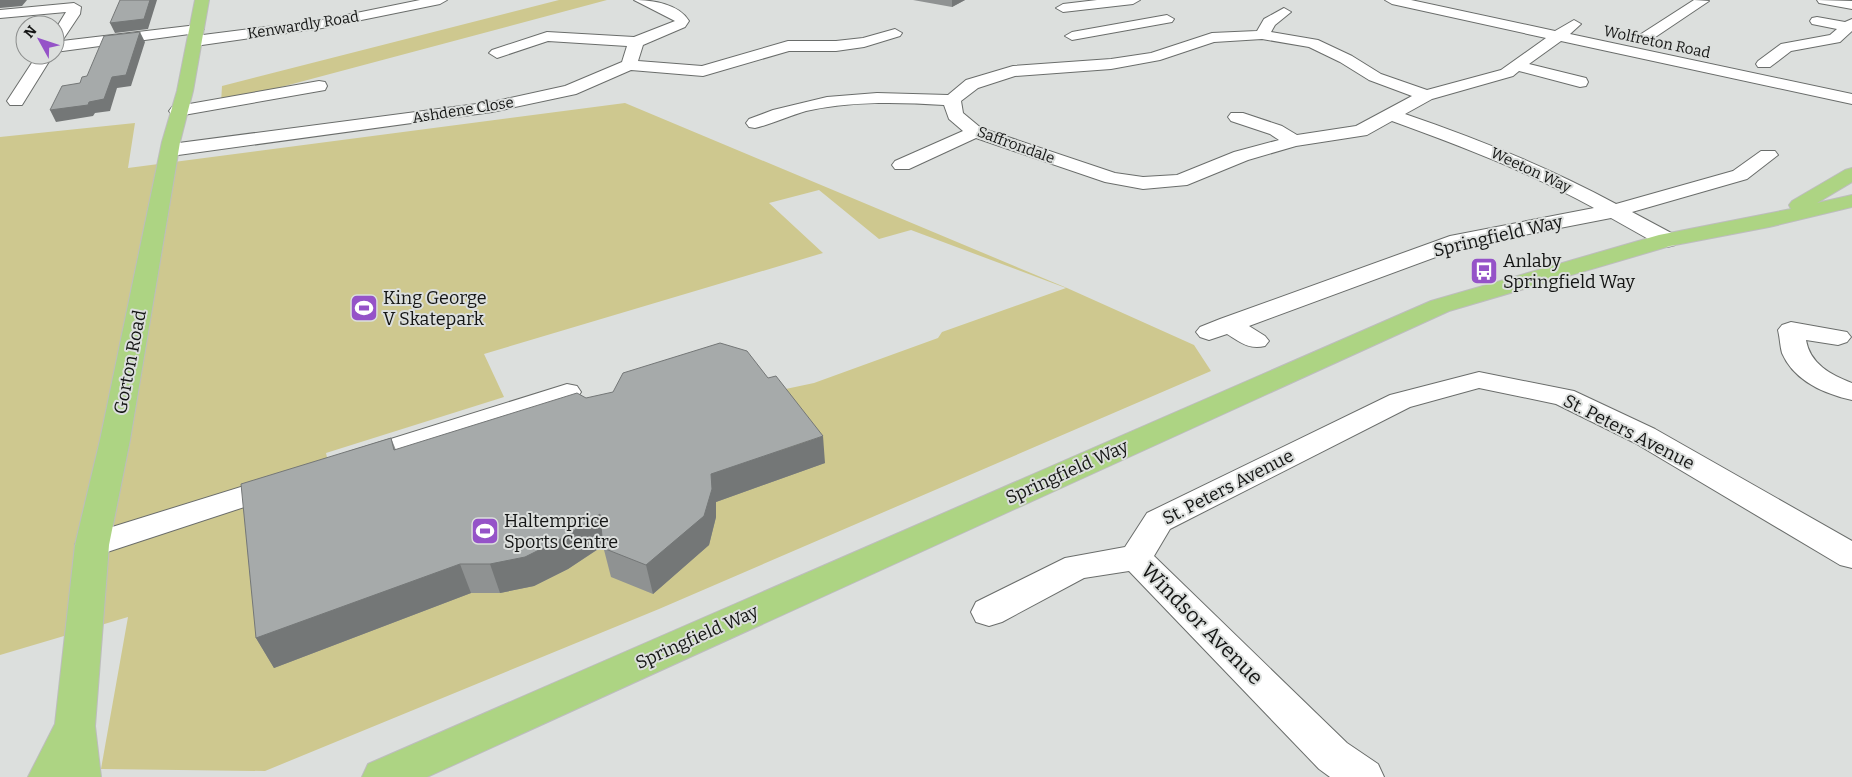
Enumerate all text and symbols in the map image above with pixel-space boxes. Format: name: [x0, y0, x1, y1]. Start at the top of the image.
street label: Kenwardly Road: [246, 7, 360, 43]
north arrow: [15, 15, 65, 65]
text: N: [20, 22, 41, 42]
street label: Wolfreton Road: [1602, 22, 1712, 62]
street label: Ashdene Close: [411, 93, 515, 127]
street label: Saffrondale: [975, 123, 1057, 167]
street label: Weeton Way: [1488, 143, 1574, 197]
street label: Springfield Way: [1431, 210, 1565, 262]
place label: Anlaby Springfield Way: [1503, 250, 1636, 293]
bus stop icon: Anlaby Springfield Way: [1469, 256, 1499, 286]
place label: King George V Skatepark: [383, 287, 487, 330]
sports icon: King George V Skatepark: [349, 293, 379, 323]
street label: Gorton Road: [109, 308, 151, 416]
street label: St. Peters Avenue: [1560, 389, 1698, 475]
street label: Springfield Way: [1002, 435, 1132, 509]
street label: St. Peters Avenue: [1159, 444, 1297, 530]
place label: Haltemprice Sports Centre: [504, 510, 618, 553]
sports icon: Haltemprice Sports Centre: [470, 516, 500, 546]
street label: Windsor Avenue: [1136, 558, 1268, 690]
street label: Springfield Way: [632, 600, 762, 674]

